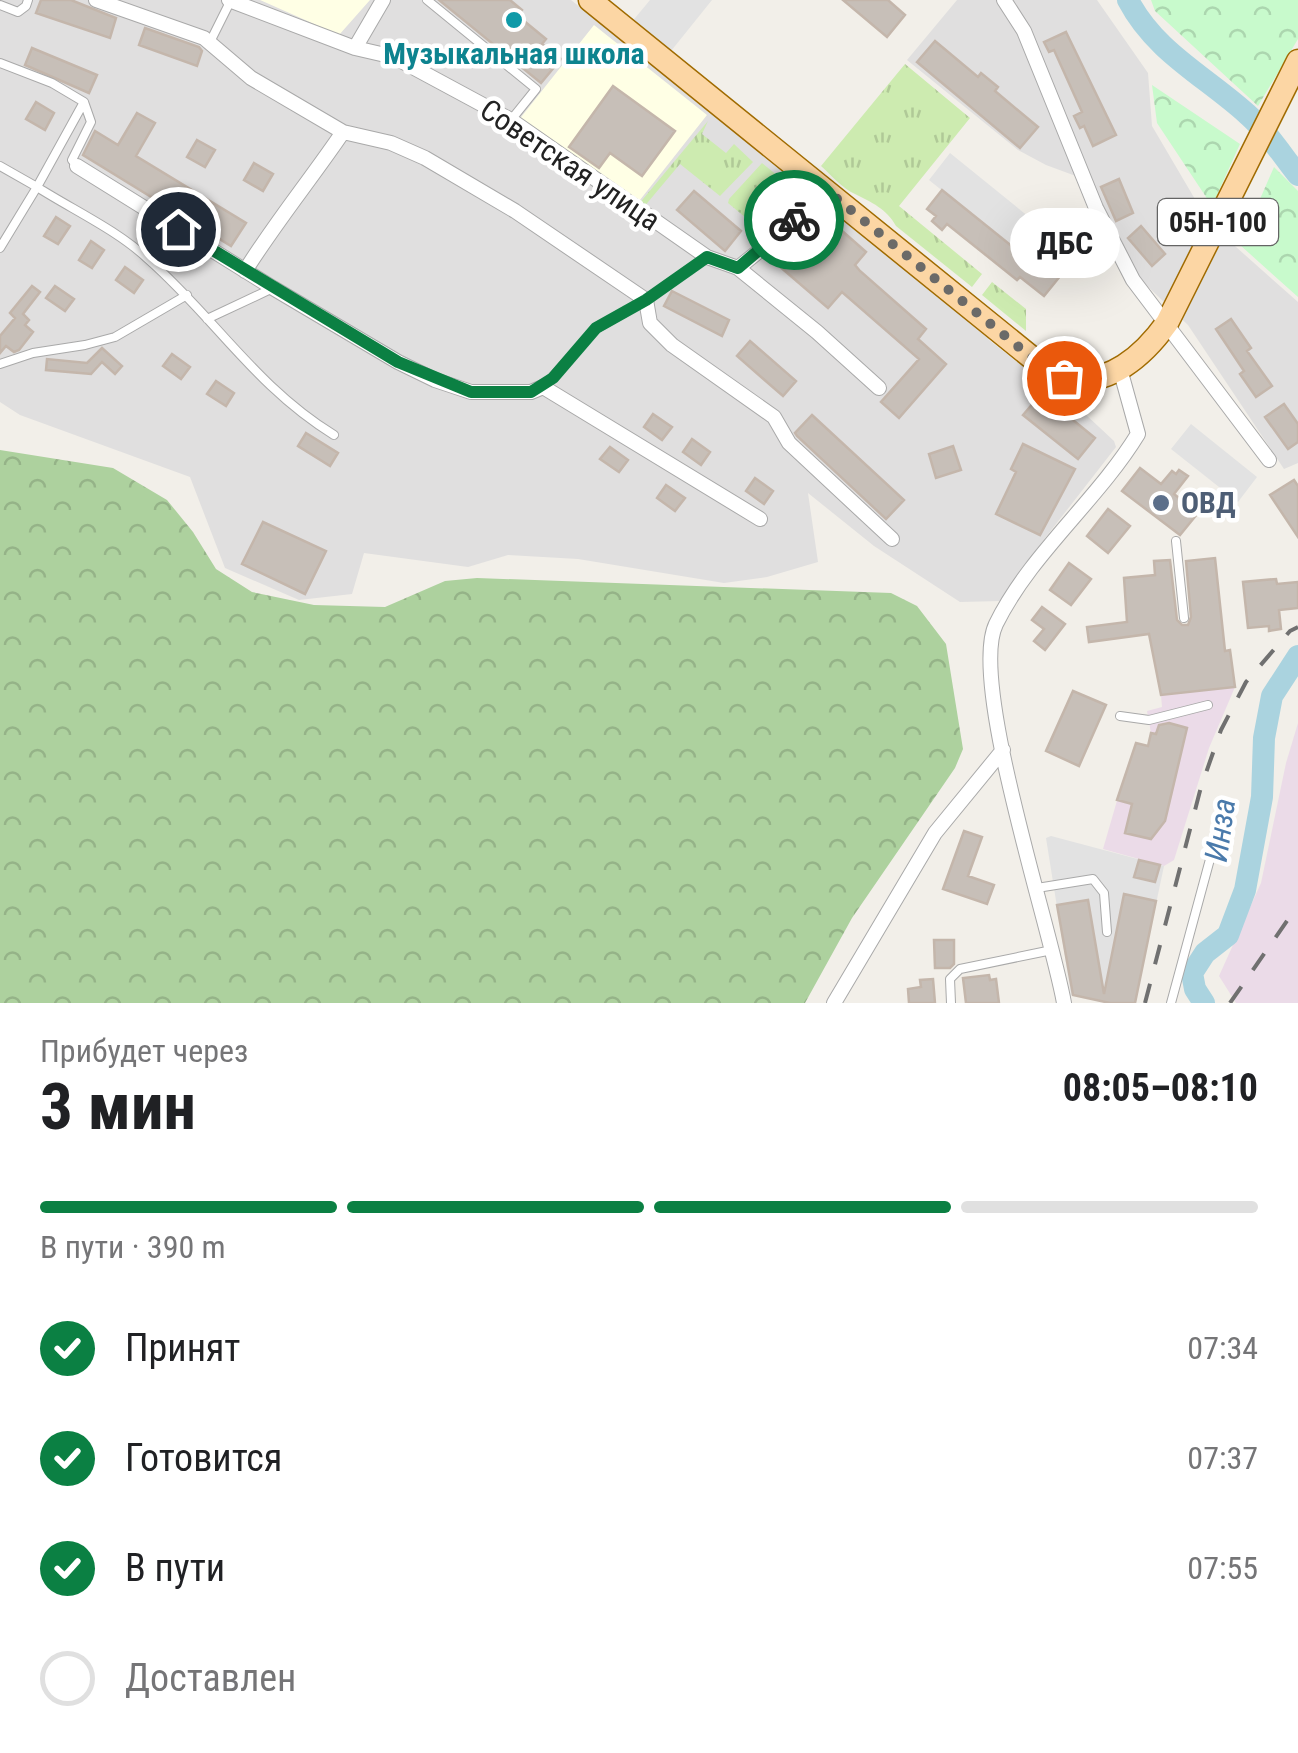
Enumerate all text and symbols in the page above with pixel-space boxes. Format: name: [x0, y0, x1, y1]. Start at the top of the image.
marker: Музыкальная школа: [503, 9, 525, 31]
place label: Музыкальная школа: [383, 36, 645, 71]
street label: Советская улица: [474, 92, 667, 238]
courier: [744, 170, 844, 270]
pin: [136, 187, 221, 272]
icon: bike: [767, 193, 822, 248]
road number: 05Н-100: [1158, 199, 1278, 245]
icon: home: [151, 202, 206, 257]
callout: ДБС: [1009, 208, 1119, 278]
text: ДБС: [1037, 224, 1093, 262]
pin: [1022, 336, 1107, 421]
icon: bag: [1037, 351, 1092, 406]
place label: ОВД: [1181, 485, 1236, 520]
marker: ОВД: [1150, 492, 1172, 514]
water label: Инза: [1197, 796, 1243, 864]
text: Прибудет через: [40, 1032, 248, 1070]
text: 08:05–08:10: [1063, 1066, 1258, 1110]
text: 3 мин: [40, 1069, 196, 1145]
text: В пути · 390 m: [40, 1228, 226, 1266]
icon: check: [40, 1321, 95, 1376]
text: Принят: [125, 1326, 241, 1370]
text: 07:34: [1187, 1329, 1258, 1367]
icon: check: [40, 1431, 95, 1486]
text: Готовится: [125, 1436, 282, 1480]
text: 07:37: [1187, 1439, 1258, 1477]
icon: check: [40, 1541, 95, 1596]
text: В пути: [125, 1546, 225, 1590]
text: 07:55: [1187, 1549, 1258, 1587]
text: Доставлен: [125, 1656, 296, 1700]

